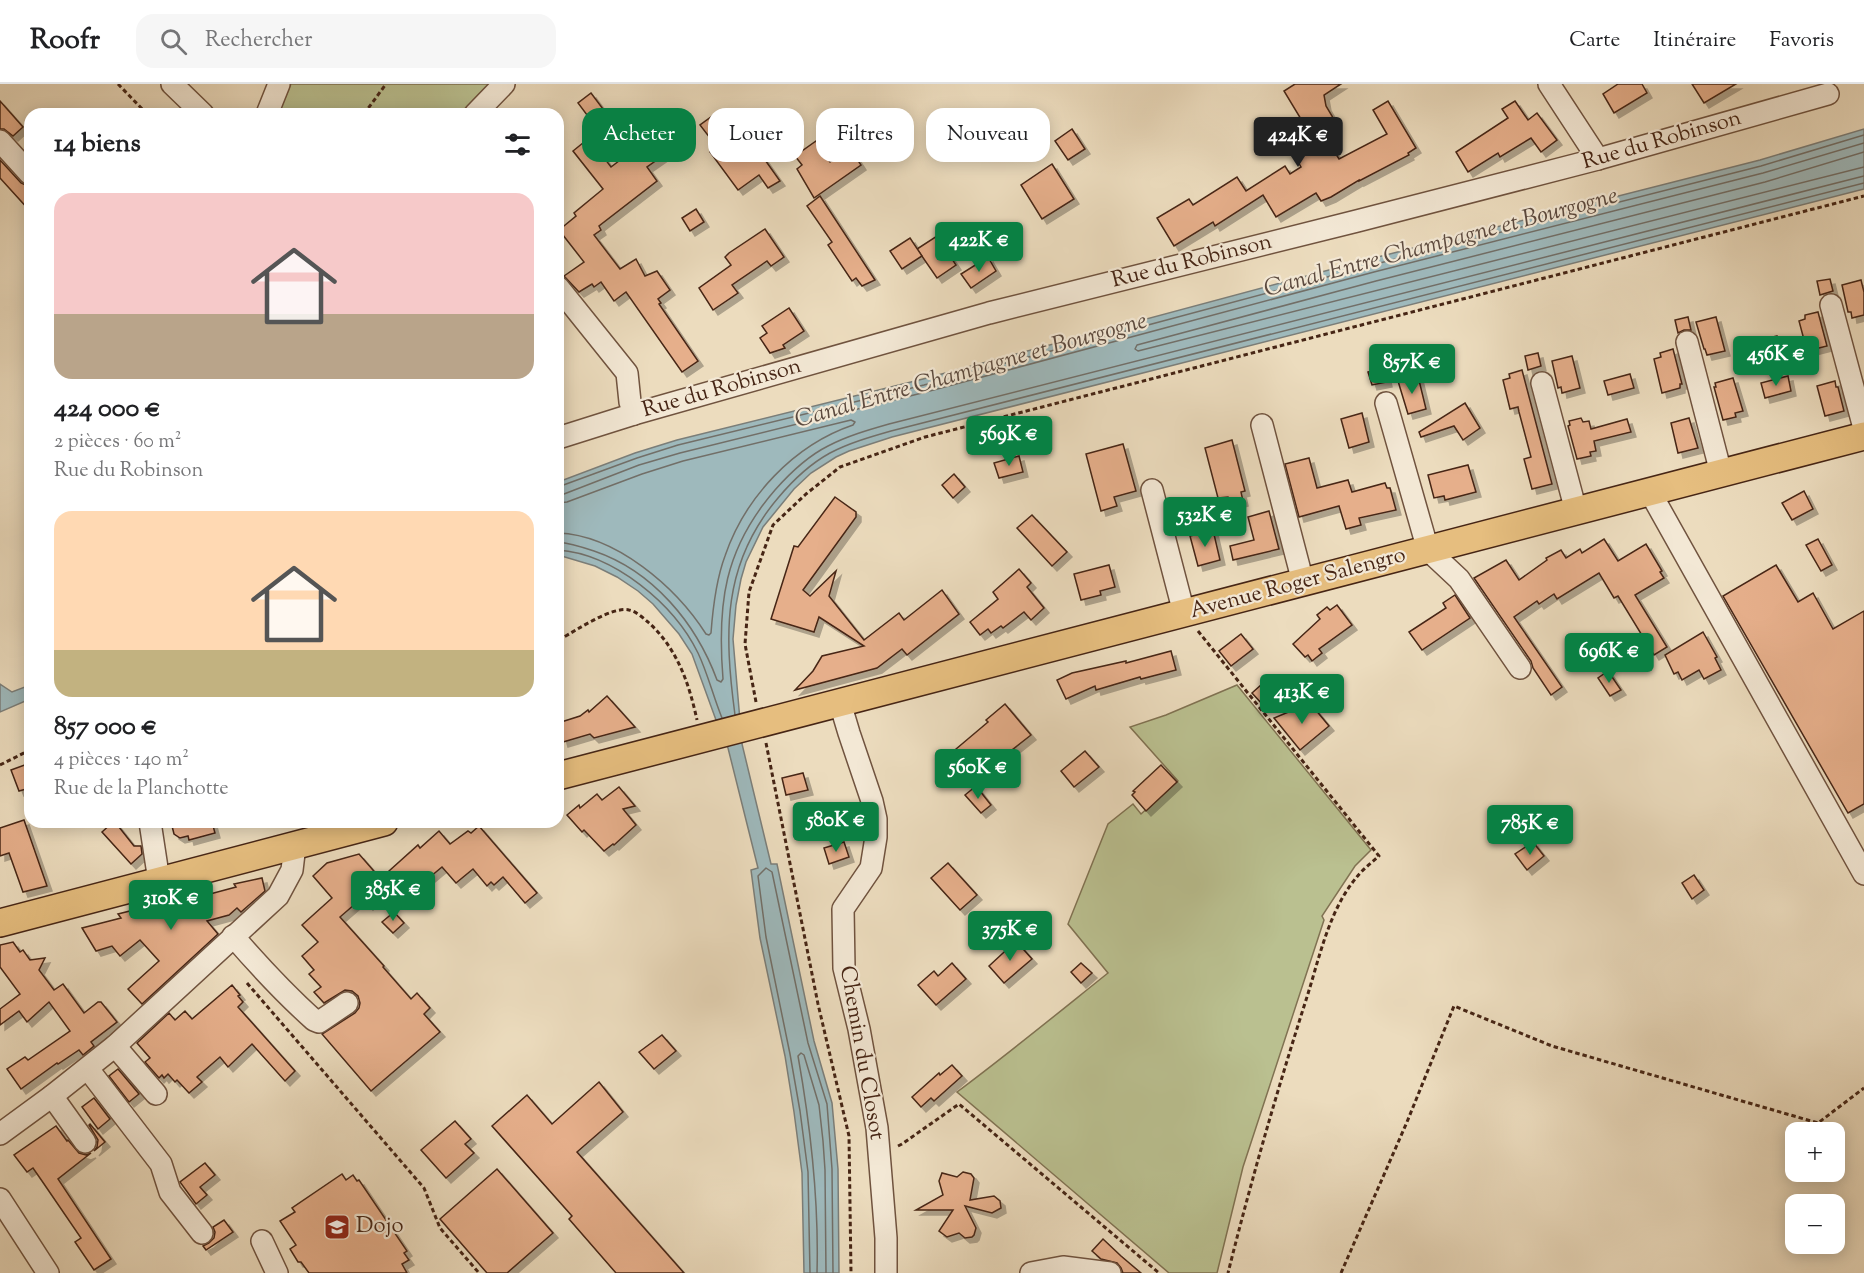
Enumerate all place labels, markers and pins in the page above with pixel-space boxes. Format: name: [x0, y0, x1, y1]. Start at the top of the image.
pin: 424K €: [1249, 117, 1347, 168]
pin: 422K €: [930, 222, 1028, 273]
pin: 456K €: [1727, 336, 1825, 387]
pin: 857K €: [1363, 344, 1461, 395]
pin: 569K €: [960, 416, 1058, 467]
pin: 532K €: [1156, 497, 1254, 548]
pin: 696K €: [1560, 633, 1658, 684]
pin: 413K €: [1253, 674, 1351, 725]
pin: 560K €: [929, 749, 1027, 800]
pin: 580K €: [787, 802, 885, 853]
pin: 785K €: [1481, 805, 1579, 856]
pin: 385K €: [344, 871, 442, 922]
pin: 310K €: [122, 880, 220, 931]
pin: 375K €: [961, 911, 1059, 962]
place label: Dojo: [356, 1211, 403, 1243]
school or university icon: Dojo: [322, 1212, 352, 1242]

